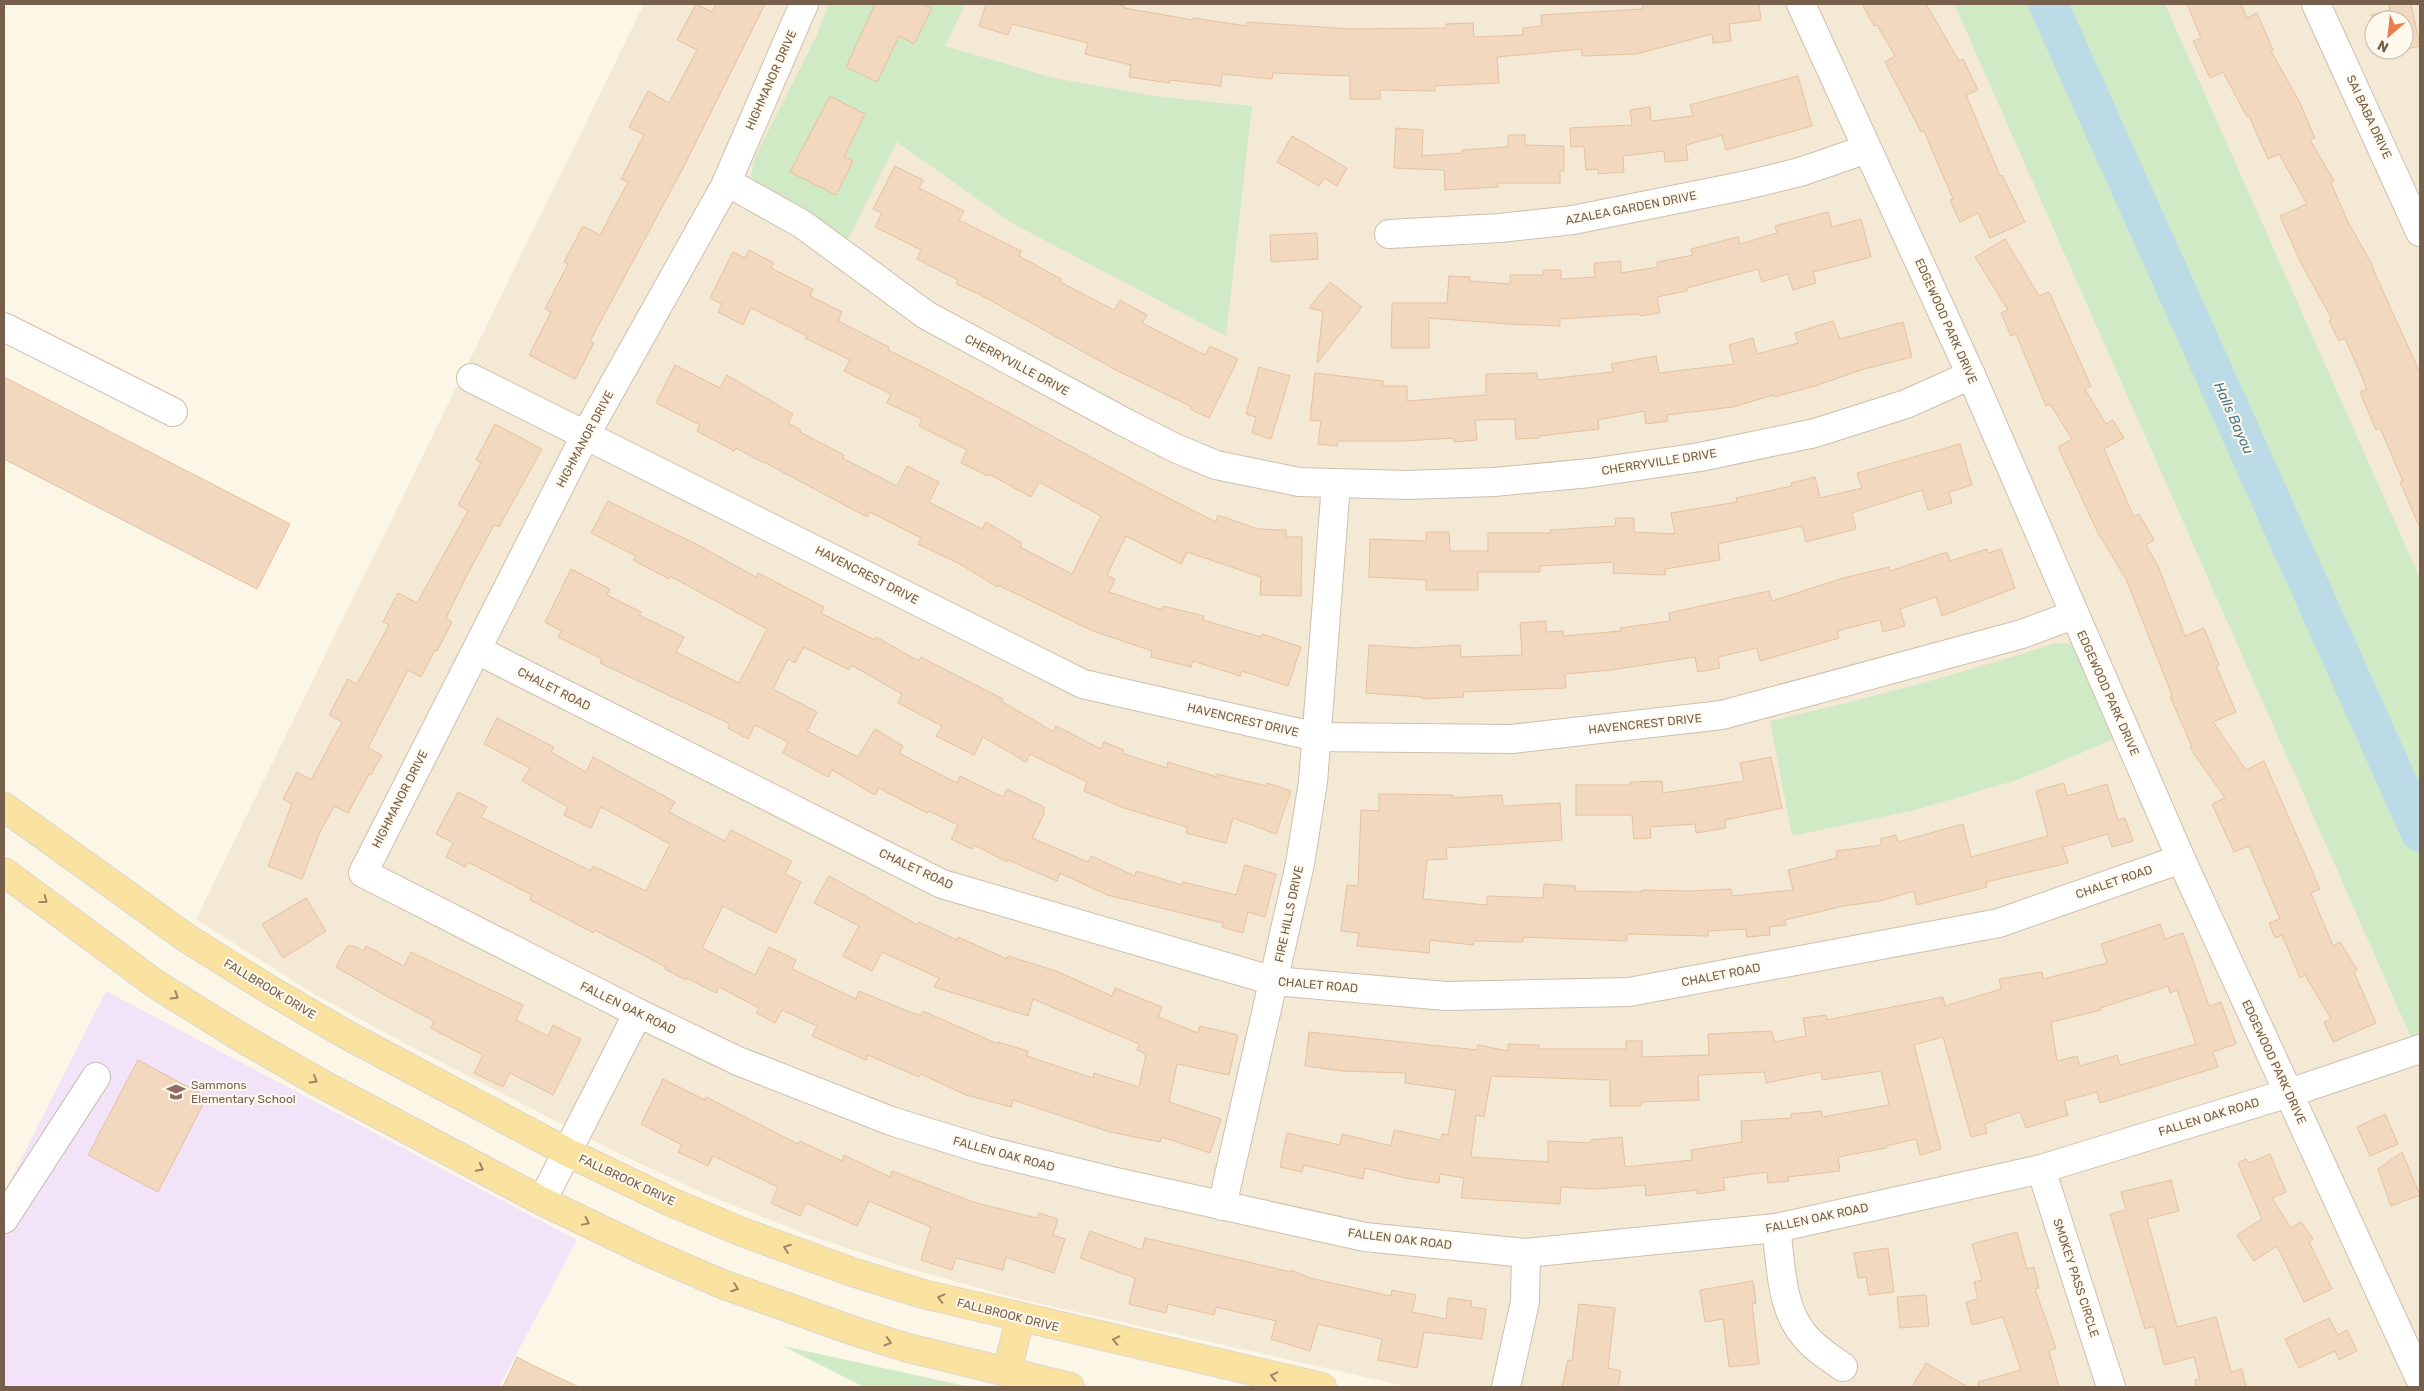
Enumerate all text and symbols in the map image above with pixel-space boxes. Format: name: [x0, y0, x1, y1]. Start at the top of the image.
north arrow: [2364, 10, 2414, 60]
street label: HIGHMANOR DRIVE: [743, 28, 799, 132]
text: N: [2375, 36, 2392, 56]
street label: SAI BABA DRIVE: [2343, 73, 2395, 161]
street label: AZALEA GARDEN DRIVE: [1564, 188, 1698, 228]
street label: EDGEWOOD PARK DRIVE: [1912, 256, 1980, 386]
street label: CHERRYVILLE DRIVE: [962, 331, 1072, 399]
water label: Halls Bayou: [2210, 379, 2257, 457]
street label: HIGHMANOR DRIVE: [553, 388, 617, 490]
street label: CHERRYVILLE DRIVE: [1600, 446, 1718, 478]
street label: HAVENCREST DRIVE: [813, 543, 921, 607]
street label: EDGEWOOD PARK DRIVE: [2074, 628, 2142, 758]
street label: CHALET ROAD: [515, 665, 593, 713]
street label: HAVENCREST DRIVE: [1186, 700, 1300, 740]
street label: HAVENCREST DRIVE: [1588, 711, 1702, 737]
street label: HIGHMANOR DRIVE: [369, 748, 431, 850]
street label: CHALET ROAD: [877, 846, 955, 892]
street label: CHALET ROAD: [2074, 862, 2154, 902]
street label: FIRE HILLS DRIVE: [1272, 864, 1306, 964]
one-way arrow: [38, 894, 48, 903]
street label: FALLBROOK DRIVE: [222, 956, 318, 1022]
street label: CHALET ROAD: [1680, 960, 1762, 990]
street label: CHALET ROAD: [1277, 975, 1359, 995]
street label: FALLEN OAK ROAD: [578, 979, 678, 1037]
one-way arrow: [169, 989, 178, 999]
street label: EDGEWOOD PARK DRIVE: [2239, 998, 2309, 1126]
one-way arrow: [309, 1073, 318, 1083]
place label: Sammons Elementary School: [191, 1078, 296, 1106]
school or university icon: Sammons Elementary School: [165, 1081, 187, 1103]
street label: FALLEN OAK ROAD: [2157, 1095, 2261, 1139]
street label: FALLEN OAK ROAD: [952, 1134, 1056, 1174]
street label: FALLBROOK DRIVE: [577, 1152, 677, 1208]
one-way arrow: [475, 1162, 484, 1172]
street label: FALLEN OAK ROAD: [1764, 1200, 1870, 1236]
one-way arrow: [581, 1216, 590, 1227]
street label: SMOKEY PASS CIRCLE: [2050, 1217, 2102, 1339]
street label: FALLEN OAK ROAD: [1347, 1226, 1453, 1252]
one-way arrow: [783, 1244, 791, 1254]
one-way arrow: [730, 1282, 739, 1292]
one-way arrow: [937, 1294, 945, 1304]
street label: FALLBROOK DRIVE: [955, 1296, 1061, 1334]
one-way arrow: [1111, 1335, 1120, 1346]
one-way arrow: [884, 1336, 892, 1346]
one-way arrow: [1270, 1372, 1279, 1382]

